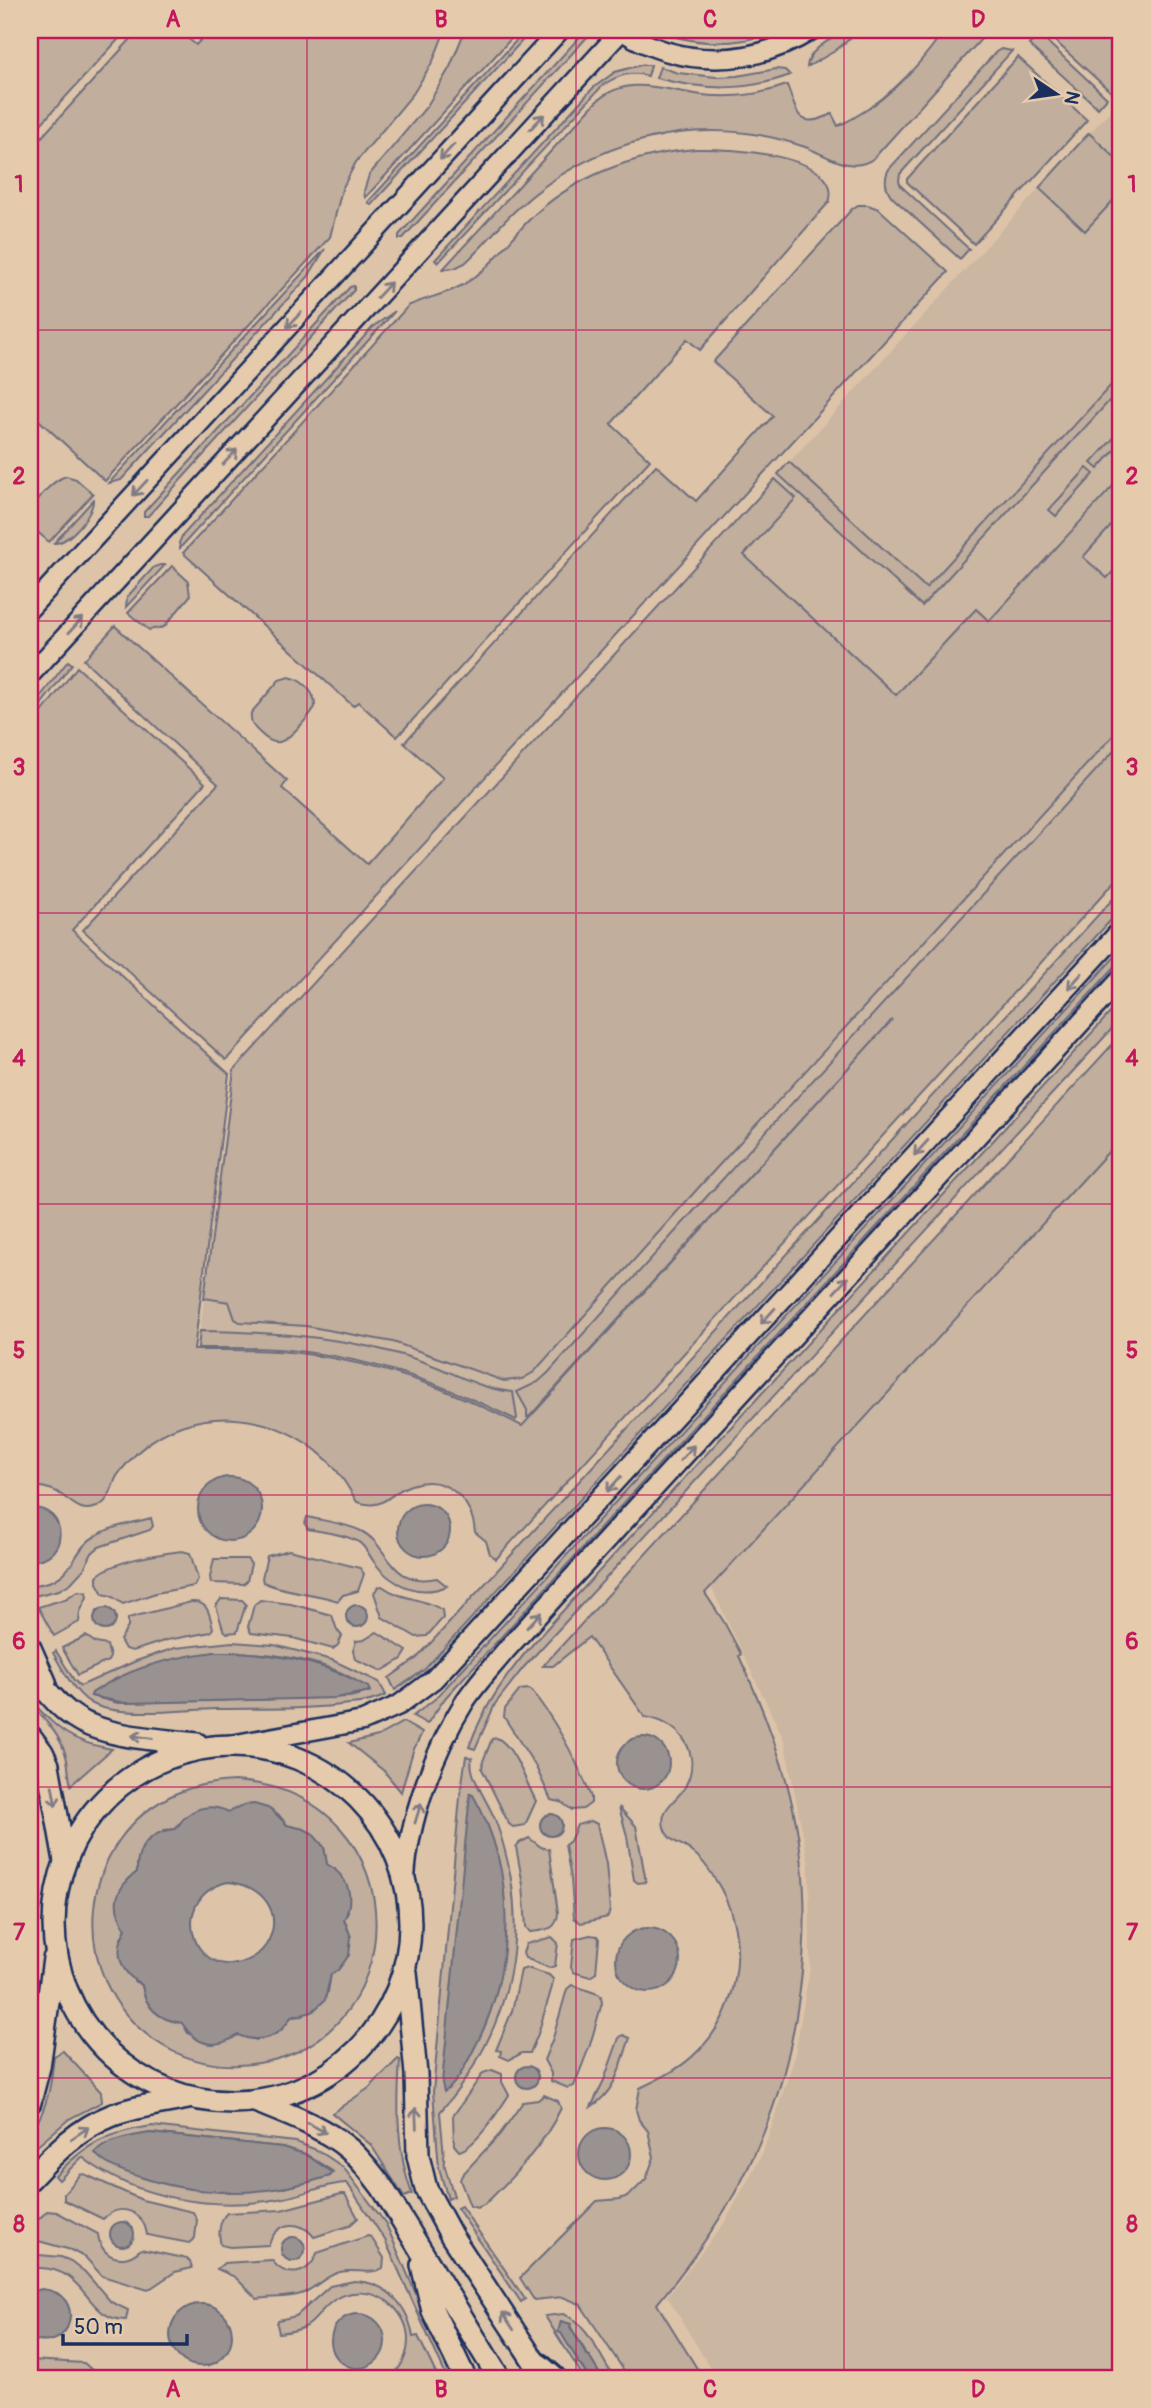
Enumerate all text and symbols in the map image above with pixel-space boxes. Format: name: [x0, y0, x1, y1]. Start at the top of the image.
text: A: [166, 5, 181, 34]
text: B: [434, 5, 448, 34]
text: C: [703, 5, 717, 34]
text: D: [971, 5, 985, 34]
north arrow: [1021, 60, 1092, 130]
text: N: [1058, 89, 1085, 107]
one-way arrow: [529, 114, 546, 131]
one-way arrow: [439, 143, 456, 160]
text: 1: [15, 170, 24, 199]
text: 1: [1128, 170, 1137, 199]
one-way arrow: [375, 282, 392, 299]
one-way arrow: [285, 311, 302, 328]
one-way arrow: [221, 449, 238, 466]
text: 2: [13, 462, 26, 491]
text: 2: [1126, 462, 1139, 491]
one-way arrow: [132, 479, 148, 497]
one-way arrow: [68, 616, 84, 634]
text: 3: [13, 753, 25, 782]
text: 3: [1126, 753, 1138, 782]
one-way arrow: [1067, 972, 1083, 990]
text: 4: [12, 1044, 26, 1073]
text: 4: [1125, 1044, 1139, 1073]
one-way arrow: [913, 1139, 930, 1156]
one-way arrow: [833, 1276, 849, 1294]
one-way arrow: [760, 1307, 776, 1325]
text: 5: [13, 1336, 25, 1365]
text: 5: [1126, 1336, 1138, 1365]
one-way arrow: [679, 1444, 695, 1462]
one-way arrow: [606, 1475, 622, 1493]
one-way arrow: [525, 1612, 542, 1629]
text: 6: [12, 1627, 26, 1656]
text: 6: [1125, 1627, 1139, 1656]
one-way arrow: [131, 1730, 154, 1743]
one-way arrow: [48, 1784, 61, 1807]
one-way arrow: [412, 1802, 425, 1824]
text: 7: [13, 1918, 26, 1947]
text: 7: [1126, 1918, 1139, 1947]
one-way arrow: [410, 2107, 423, 2130]
one-way arrow: [306, 2122, 327, 2136]
one-way arrow: [70, 2126, 89, 2140]
text: 8: [13, 2210, 25, 2239]
text: 8: [1126, 2210, 1138, 2239]
scale bar: [63, 2303, 187, 2347]
one-way arrow: [500, 2312, 515, 2331]
text: 50 m: [74, 2314, 123, 2341]
text: A: [166, 2375, 181, 2404]
text: B: [434, 2375, 448, 2404]
text: C: [703, 2375, 717, 2404]
text: D: [971, 2375, 985, 2404]

